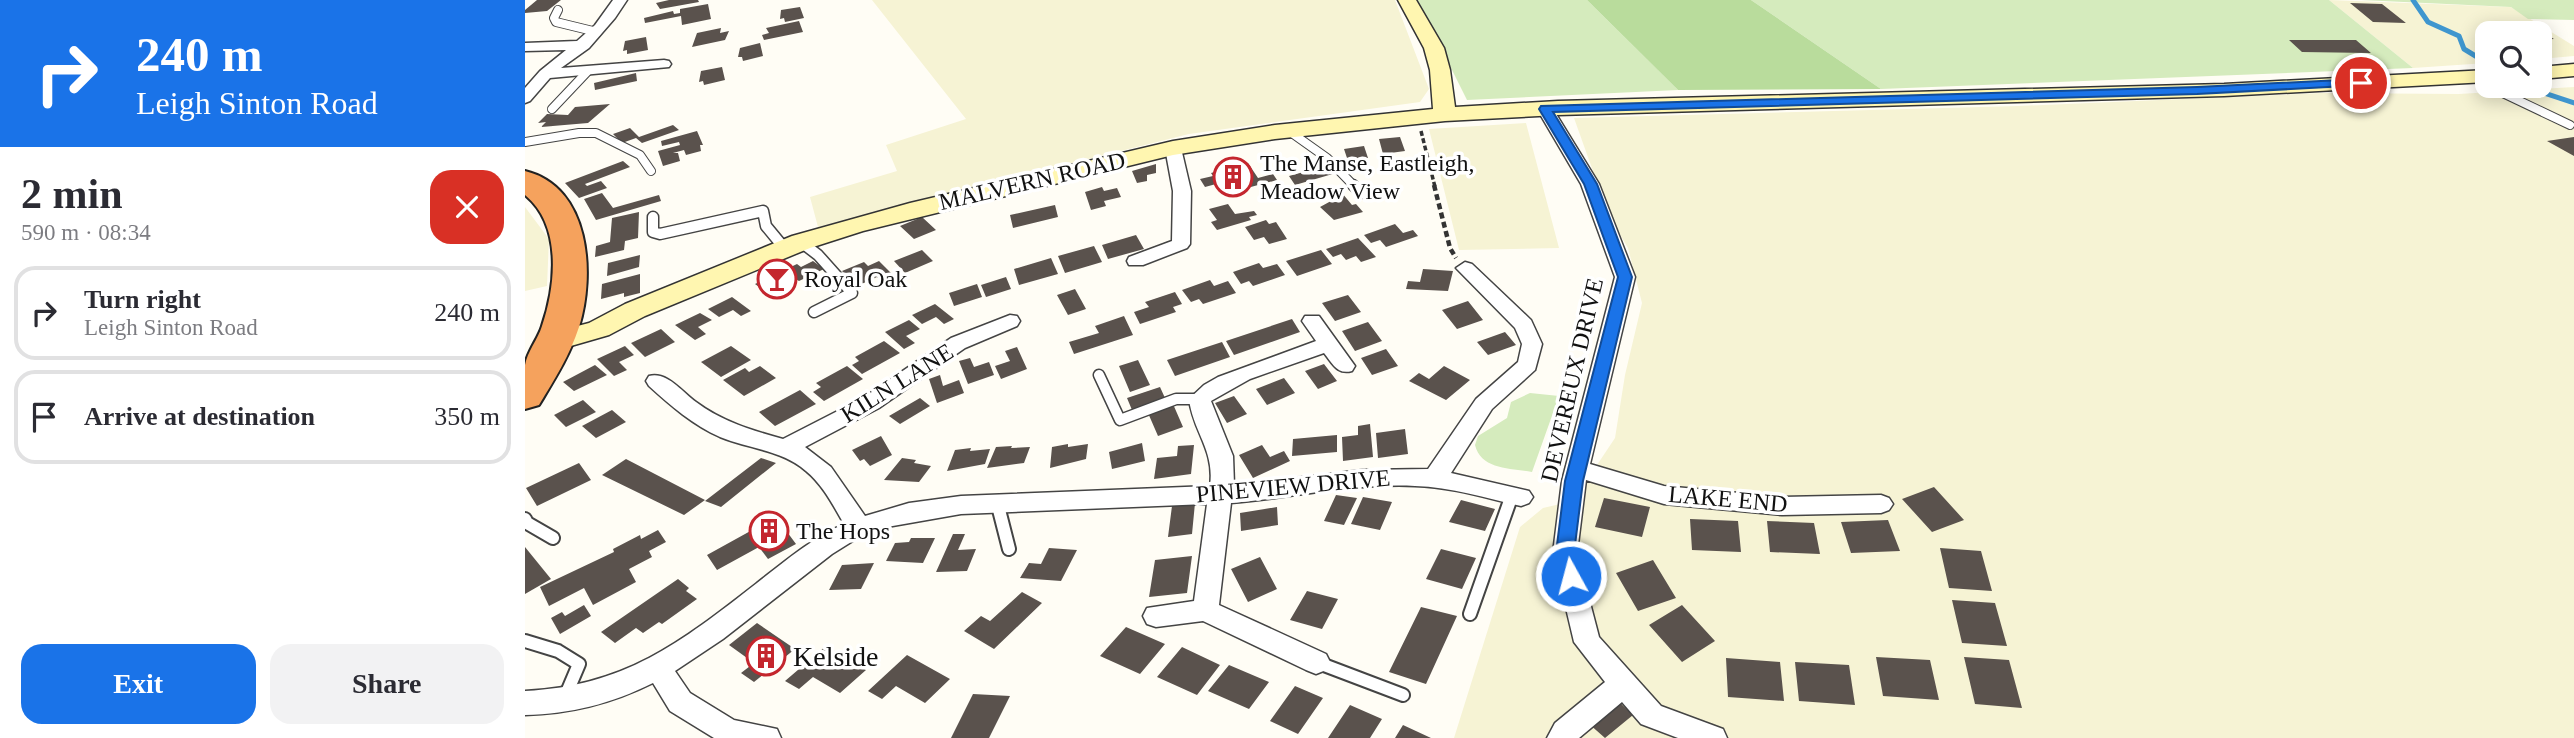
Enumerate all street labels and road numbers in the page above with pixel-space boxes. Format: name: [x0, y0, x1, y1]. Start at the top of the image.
street label: MALVERN ROAD: [936, 147, 1128, 215]
street label: DEVEREUX DRIVE: [1536, 275, 1608, 485]
street label: KILN LANE: [836, 338, 958, 428]
street label: PINEVIEW DRIVE: [1195, 465, 1391, 507]
street label: LAKE END: [1667, 481, 1789, 517]

